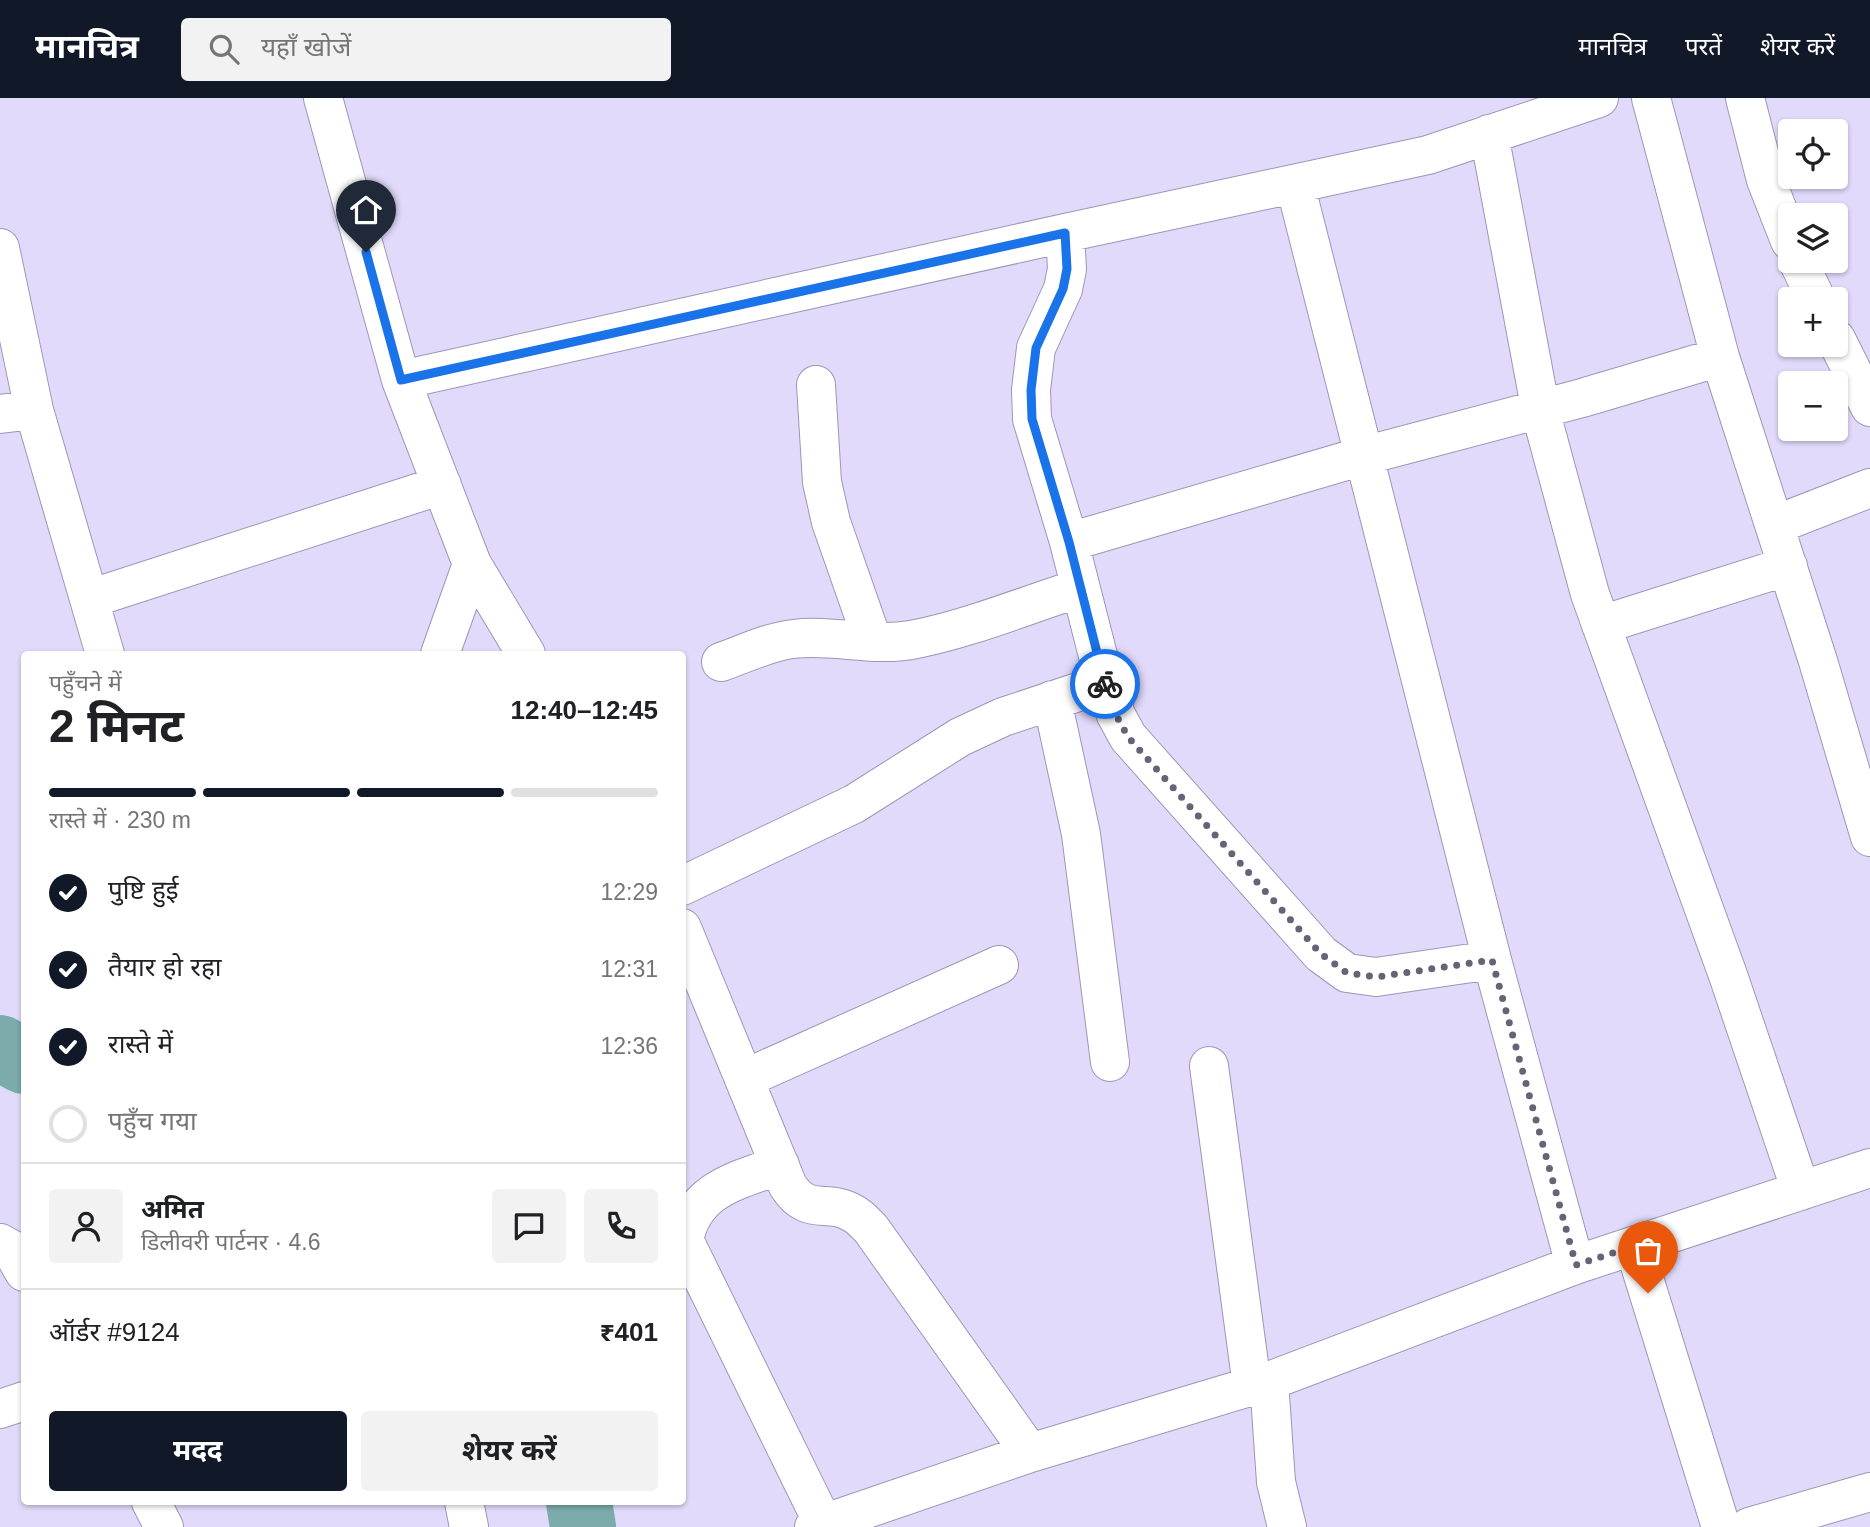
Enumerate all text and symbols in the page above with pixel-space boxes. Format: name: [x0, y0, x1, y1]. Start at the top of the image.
search box: [181, 18, 671, 81]
text: मानचित्र: [35, 28, 139, 65]
icon: search: [205, 30, 243, 68]
text: यहाँ खोजें: [261, 32, 351, 62]
text: मानचित्र: [1578, 33, 1647, 60]
text: परतें: [1685, 33, 1722, 60]
text: शेयर करें: [1760, 33, 1835, 60]
map controls: [1778, 119, 1848, 441]
button: locate: [1778, 119, 1848, 189]
pin: [336, 180, 396, 252]
icon: home: [347, 191, 385, 229]
button: layers: [1778, 203, 1848, 273]
button: +: [1778, 287, 1848, 357]
button: −: [1778, 371, 1848, 441]
courier: [1070, 649, 1140, 719]
icon: bike: [1086, 665, 1124, 703]
text: पहुँचने में: [49, 670, 122, 696]
text: 12:40–12:45: [511, 695, 658, 725]
text: 2 मिनट: [49, 700, 184, 752]
text: रास्ते में · 230 m: [49, 807, 191, 833]
icon: check: [49, 874, 87, 912]
text: पुष्टि हुई: [108, 875, 178, 905]
text: 12:29: [600, 879, 658, 905]
icon: check: [49, 951, 87, 989]
text: तैयार हो रहा: [108, 952, 221, 982]
text: 12:31: [600, 956, 658, 982]
icon: check: [49, 1028, 87, 1066]
text: रास्ते में: [108, 1029, 173, 1059]
text: 12:36: [600, 1033, 658, 1059]
text: पहुँच गया: [108, 1106, 197, 1136]
button: person: [49, 1189, 123, 1263]
button: chat: [492, 1189, 566, 1263]
button: phone: [584, 1189, 658, 1263]
text: अमित: [141, 1194, 204, 1224]
pin: [1618, 1221, 1678, 1293]
text: डिलीवरी पार्टनर · 4.6: [141, 1229, 321, 1255]
icon: bag: [1629, 1232, 1667, 1270]
text: ऑर्डर #9124: [49, 1317, 180, 1347]
text: ₹401: [600, 1317, 658, 1347]
button: मदद: [49, 1411, 347, 1491]
button: शेयर करें: [361, 1411, 658, 1491]

